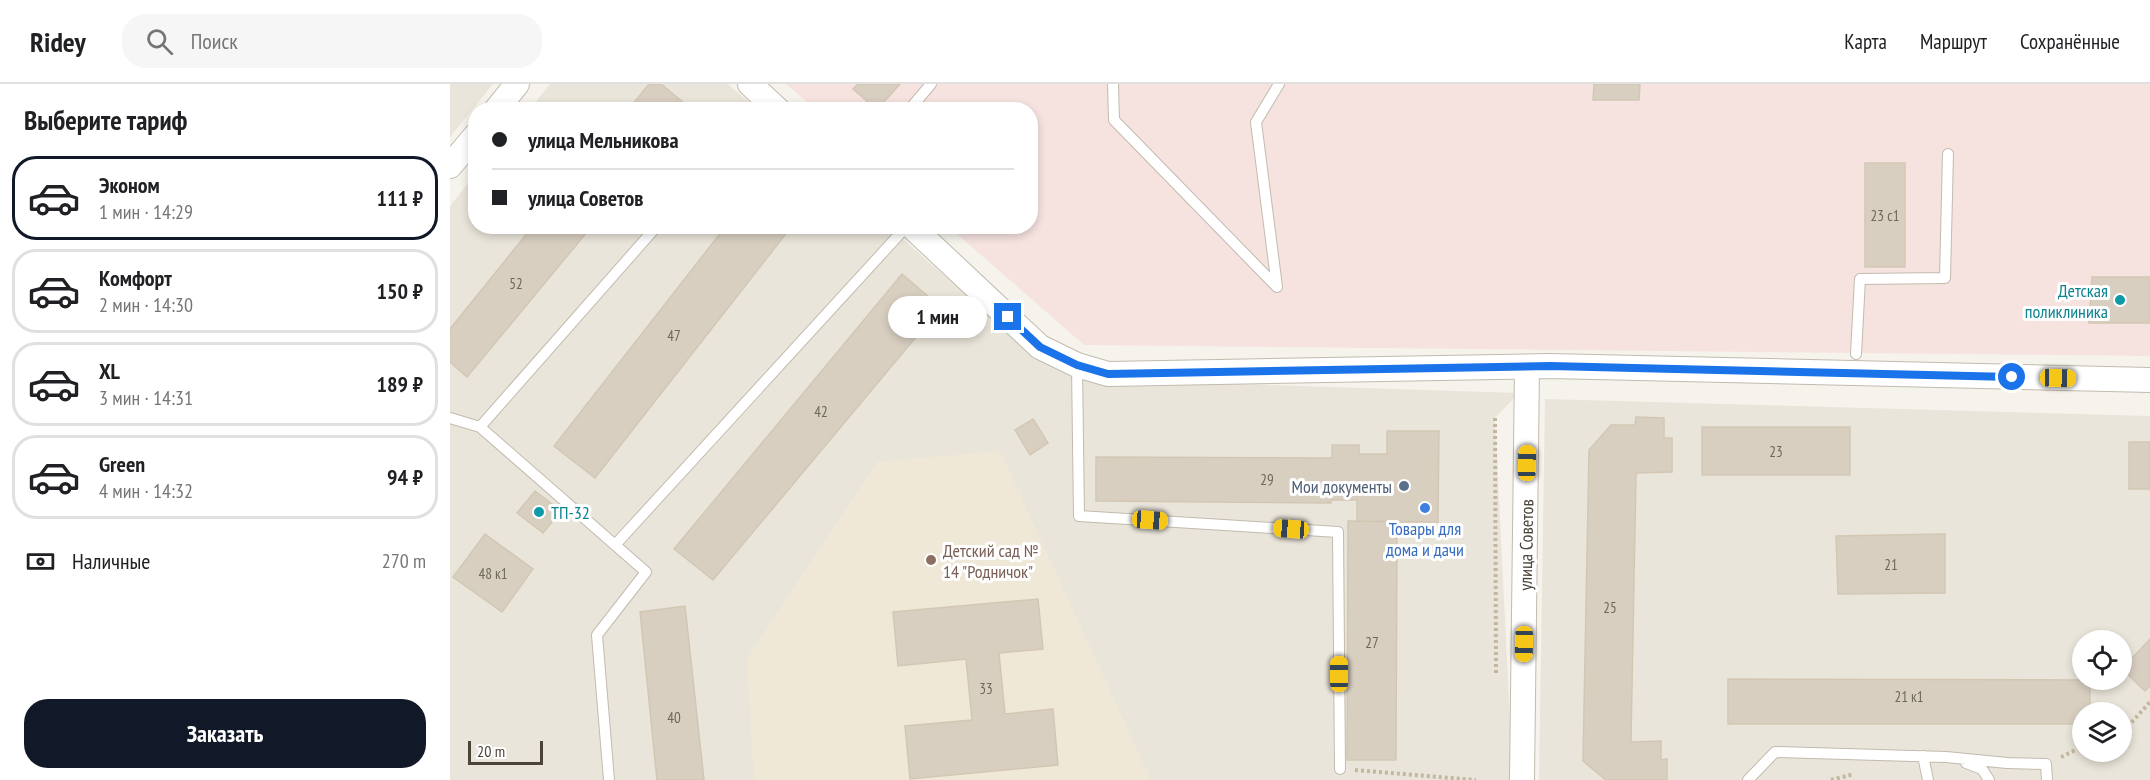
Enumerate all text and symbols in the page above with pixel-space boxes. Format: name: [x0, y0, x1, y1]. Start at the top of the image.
search box: [122, 14, 542, 68]
text: Ridey: [30, 23, 86, 60]
icon: search: [143, 25, 176, 58]
text: Поиск: [191, 27, 238, 55]
text: Карта: [1844, 28, 1887, 55]
text: Маршрут: [1920, 28, 1987, 55]
text: Сохранённые: [2020, 28, 2120, 55]
text: Выберите тариф: [24, 103, 187, 137]
text: улица Мельникова: [528, 126, 679, 154]
icon: car: [27, 171, 81, 225]
text: Эконом: [99, 171, 160, 199]
text: 111 ₽: [376, 184, 423, 212]
text: улица Советов: [528, 184, 644, 212]
text: 1 мин · 14:29: [99, 199, 193, 225]
house number: 23 с1: [1871, 206, 1899, 225]
icon: car: [27, 264, 81, 318]
text: Комфорт: [99, 264, 172, 292]
house number: 52: [509, 274, 523, 293]
text: 150 ₽: [376, 277, 423, 305]
place label: Детская поликлиника: [2025, 279, 2108, 323]
text: 2 мин · 14:30: [99, 292, 193, 318]
marker: Детская поликлиника: [2113, 293, 2127, 307]
callout: 1 мин: [888, 296, 987, 338]
route end: [994, 303, 1021, 330]
text: 1 мин: [916, 304, 959, 330]
house number: 47: [667, 326, 681, 345]
icon: car: [27, 357, 81, 411]
text: XL: [99, 357, 120, 385]
route start: [1998, 363, 2025, 390]
car: [2040, 369, 2076, 387]
text: 189 ₽: [376, 370, 423, 398]
text: 3 мин · 14:31: [99, 385, 193, 411]
house number: 42: [814, 402, 828, 421]
house number: 23: [1769, 442, 1783, 461]
car: [1518, 445, 1536, 481]
icon: car: [27, 450, 81, 504]
text: Green: [99, 450, 145, 478]
text: 94 ₽: [387, 463, 423, 491]
house number: 29: [1260, 470, 1274, 489]
place label: Мои документы: [1292, 475, 1392, 498]
text: 4 мин · 14:32: [99, 478, 193, 504]
marker: Мои документы: [1397, 479, 1411, 493]
street label: улица Советов: [1514, 499, 1538, 591]
place label: ТП-32: [551, 501, 590, 524]
marker: Товары для дома и дачи: [1418, 501, 1432, 515]
marker: ТП-32: [532, 505, 546, 519]
car: [1131, 510, 1169, 530]
place label: Товары для дома и дачи: [1386, 517, 1464, 561]
car: [1272, 519, 1310, 539]
place label: Детский сад № 14 "Родничок": [943, 539, 1039, 583]
icon: cash: [24, 545, 57, 578]
text: Наличные: [72, 547, 150, 575]
text: 270 m: [382, 548, 426, 574]
marker: Детский сад № 14 "Родничок": [924, 553, 938, 567]
house number: 21: [1884, 555, 1898, 574]
house number: 48 к1: [478, 564, 508, 583]
house number: 25: [1603, 598, 1617, 617]
car: [1515, 626, 1533, 662]
map controls: [2072, 630, 2132, 762]
button: locate: [2072, 630, 2132, 690]
house number: 27: [1365, 633, 1379, 652]
car: [1330, 656, 1348, 692]
house number: 33: [979, 679, 993, 698]
house number: 21 к1: [1894, 687, 1924, 706]
button: Заказать: [24, 699, 426, 768]
button: layers: [2072, 702, 2132, 762]
house number: 40: [667, 708, 681, 727]
scale bar: [468, 738, 543, 766]
text: 20 m: [477, 741, 505, 761]

